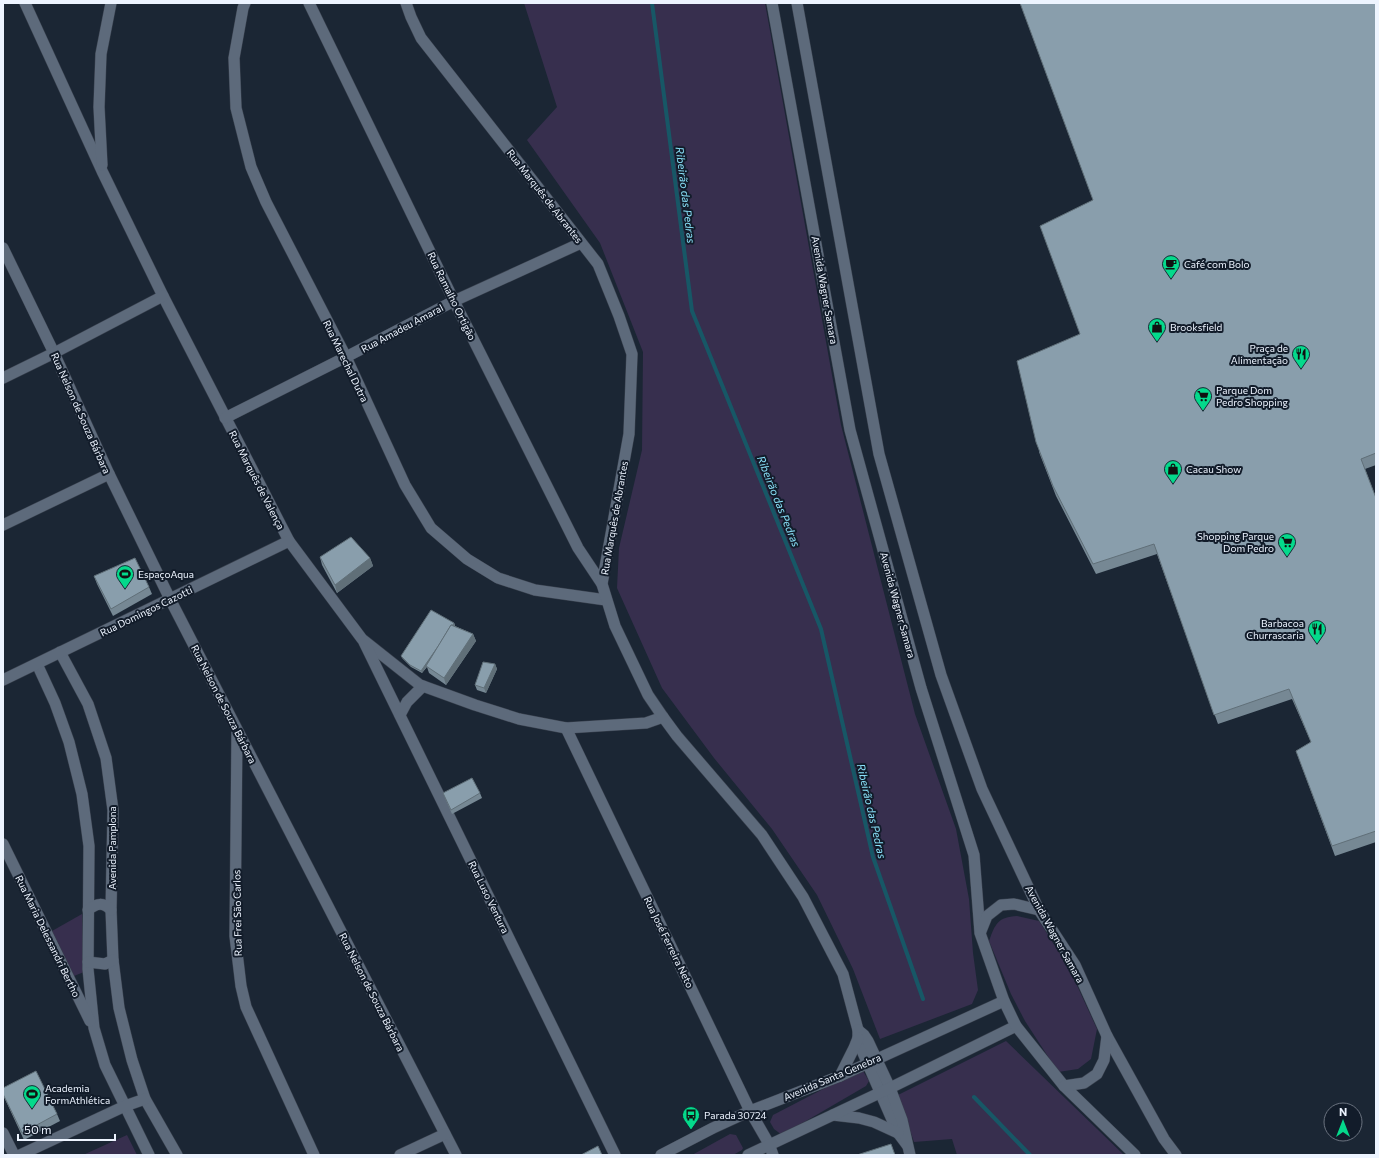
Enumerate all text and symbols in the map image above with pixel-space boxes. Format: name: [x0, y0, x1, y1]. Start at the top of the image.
water label: Ribeirão das Pedras: [674, 146, 698, 244]
street label: Rua Marquês de Abrantes: [505, 147, 586, 246]
street label: Avenida Wagner Samara: [810, 235, 840, 345]
street label: Rua Ramalho Ortigão: [425, 250, 479, 342]
cafe icon: Café com Bolo: [1161, 254, 1181, 279]
place label: Café com Bolo: [1184, 258, 1250, 270]
street label: Rua Amadeu Amaral: [359, 301, 445, 355]
shop icon: Brooksfield: [1147, 317, 1167, 342]
street label: Rua Marechal Dutra: [321, 318, 371, 404]
place label: Brooksfield: [1170, 321, 1223, 333]
place label: Praça de Alimentação: [1231, 342, 1288, 366]
restaurant icon: Praça de Alimentação: [1291, 344, 1311, 369]
street label: Rua Nelson de Souza Bárbara: [49, 351, 113, 475]
place label: Parque Dom Pedro Shopping: [1216, 384, 1289, 408]
supermarket icon: Parque Dom Pedro Shopping: [1193, 386, 1213, 411]
street label: Rua Marquês de Valença: [227, 429, 287, 531]
water label: Ribeirão das Pedras: [755, 454, 803, 548]
shop icon: Cacau Show: [1163, 459, 1183, 484]
street label: Rua Marquês de Abrantes: [598, 460, 630, 576]
place label: Cacau Show: [1186, 463, 1241, 475]
place label: Shopping Parque Dom Pedro: [1197, 530, 1274, 554]
supermarket icon: Shopping Parque Dom Pedro: [1277, 532, 1297, 557]
street label: Avenida Wagner Samara: [878, 551, 918, 659]
sports icon: EspaçoAqua: [115, 564, 135, 589]
place label: EspaçoAqua: [138, 568, 194, 580]
street label: Rua Domingos Cazotti: [98, 583, 194, 639]
place label: Barbacoa Churrascaria: [1246, 617, 1304, 641]
restaurant icon: Barbacoa Churrascaria: [1307, 619, 1327, 644]
street label: Rua Nelson de Souza Bárbara: [189, 643, 259, 765]
water label: Ribeirão das Pedras: [855, 762, 889, 860]
street label: Avenida Pamplona: [106, 806, 118, 890]
street label: Rua Luso Ventura: [466, 859, 512, 935]
street label: Rua Frei São Carlos: [230, 869, 244, 956]
street label: Rua Maria Delessandri Bertho: [13, 873, 83, 999]
street label: Avenida Wagner Samara: [1023, 883, 1087, 985]
street label: Rua José Ferreira Neto: [642, 894, 696, 990]
street label: Rua Nelson de Souza Bárbara: [337, 931, 407, 1053]
street label: Avenida Santa Genebra: [781, 1051, 883, 1103]
place label: Academia FormAthlética: [45, 1082, 110, 1106]
sports icon: Academia FormAthlética: [22, 1084, 42, 1109]
north arrow: [1323, 1102, 1363, 1142]
bus stop icon: Parada 30724: [681, 1105, 701, 1130]
text: N: [1339, 1105, 1347, 1118]
place label: Parada 30724: [704, 1109, 766, 1121]
scale bar: [18, 1116, 115, 1142]
text: 50 m: [24, 1122, 52, 1136]

